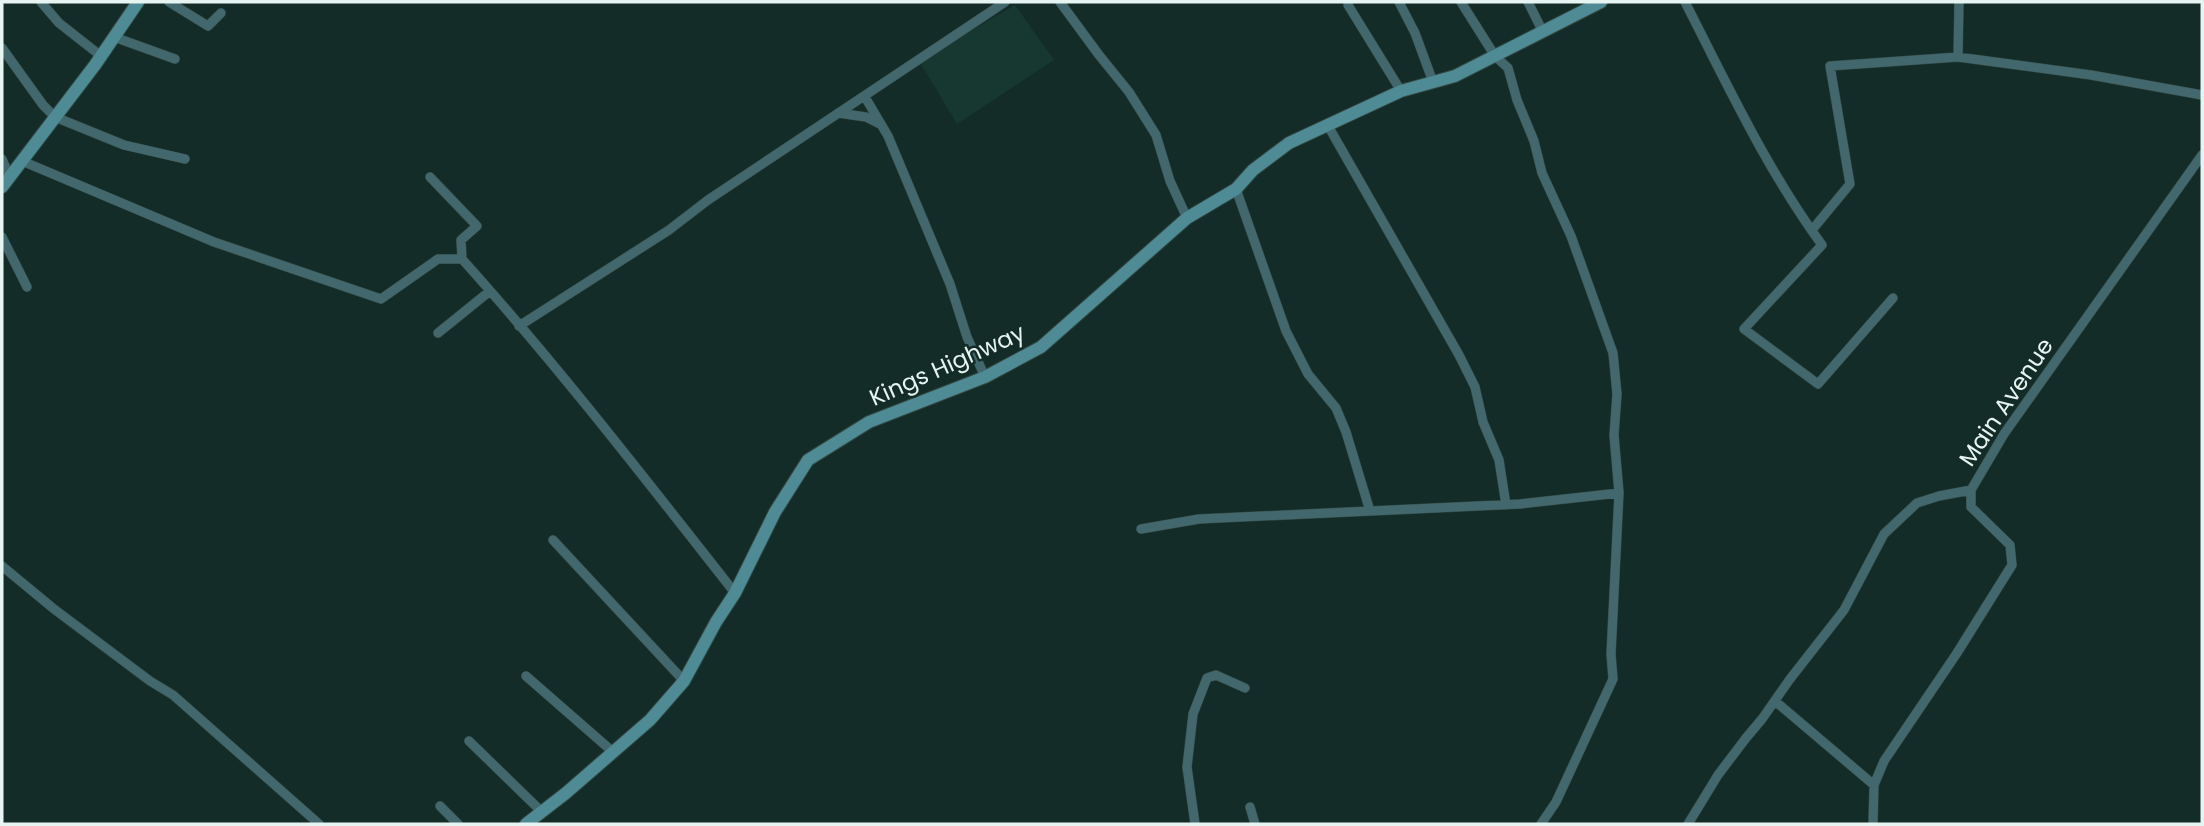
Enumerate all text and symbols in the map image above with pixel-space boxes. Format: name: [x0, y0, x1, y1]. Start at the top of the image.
street label: Kings Highway: [864, 316, 1030, 414]
street label: Main Avenue: [1951, 332, 2061, 472]

